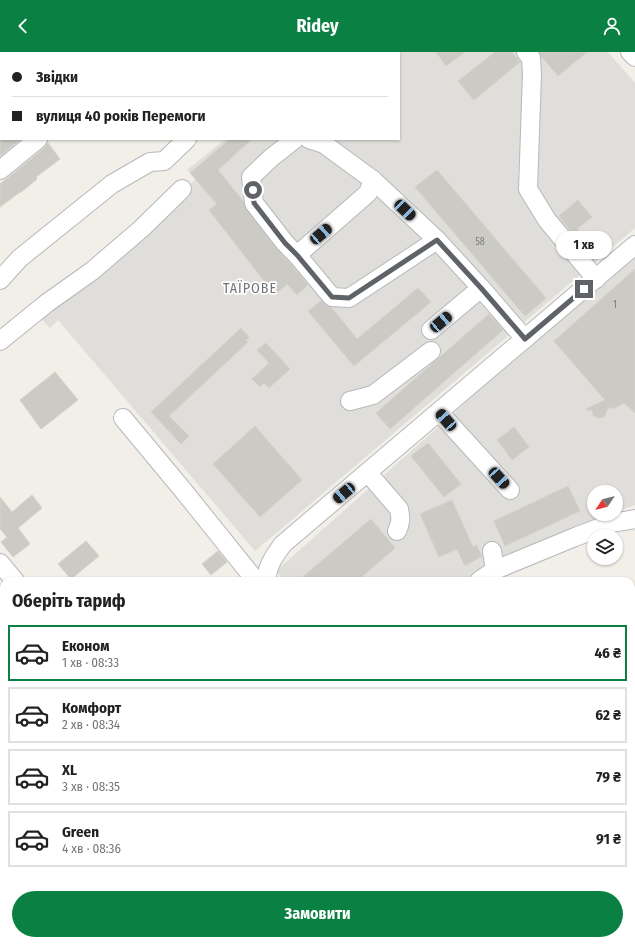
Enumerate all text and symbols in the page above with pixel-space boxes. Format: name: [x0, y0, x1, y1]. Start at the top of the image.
icon: back: [12, 15, 34, 37]
text: Ridey: [296, 15, 339, 37]
icon: person: [601, 15, 623, 37]
text: Звідки: [36, 68, 78, 86]
text: вулиця 40 років Перемоги: [36, 107, 206, 125]
route start: [244, 181, 262, 199]
car: [392, 197, 418, 223]
car: [308, 222, 334, 246]
callout: 1 хв: [556, 231, 612, 259]
house number: 58: [475, 236, 485, 248]
text: 1 хв: [574, 237, 594, 252]
district label: ТАЇРОВЕ: [223, 280, 277, 297]
route end: [575, 280, 593, 298]
house number: 1: [613, 299, 617, 311]
car: [428, 310, 454, 334]
car: [434, 407, 458, 433]
car: [487, 465, 511, 491]
car: [331, 481, 357, 505]
north arrow: [587, 485, 623, 521]
map controls: [587, 485, 623, 565]
button: layers: [587, 529, 623, 565]
text: Оберіть тариф: [12, 590, 126, 612]
icon: car: [14, 635, 50, 671]
text: Економ: [62, 637, 109, 655]
text: 46 ₴: [594, 644, 621, 662]
text: 1 хв · 08:33: [62, 655, 119, 670]
icon: car: [14, 697, 50, 733]
text: Комфорт: [62, 699, 121, 717]
text: 62 ₴: [595, 706, 621, 724]
text: 2 хв · 08:34: [62, 717, 120, 732]
icon: car: [14, 759, 50, 795]
text: XL: [62, 761, 77, 779]
text: 79 ₴: [596, 768, 621, 786]
text: 3 хв · 08:35: [62, 779, 120, 794]
icon: car: [14, 821, 50, 857]
text: Green: [62, 823, 99, 841]
text: 91 ₴: [596, 830, 621, 848]
text: 4 хв · 08:36: [62, 841, 121, 856]
button: Замовити: [12, 891, 623, 937]

